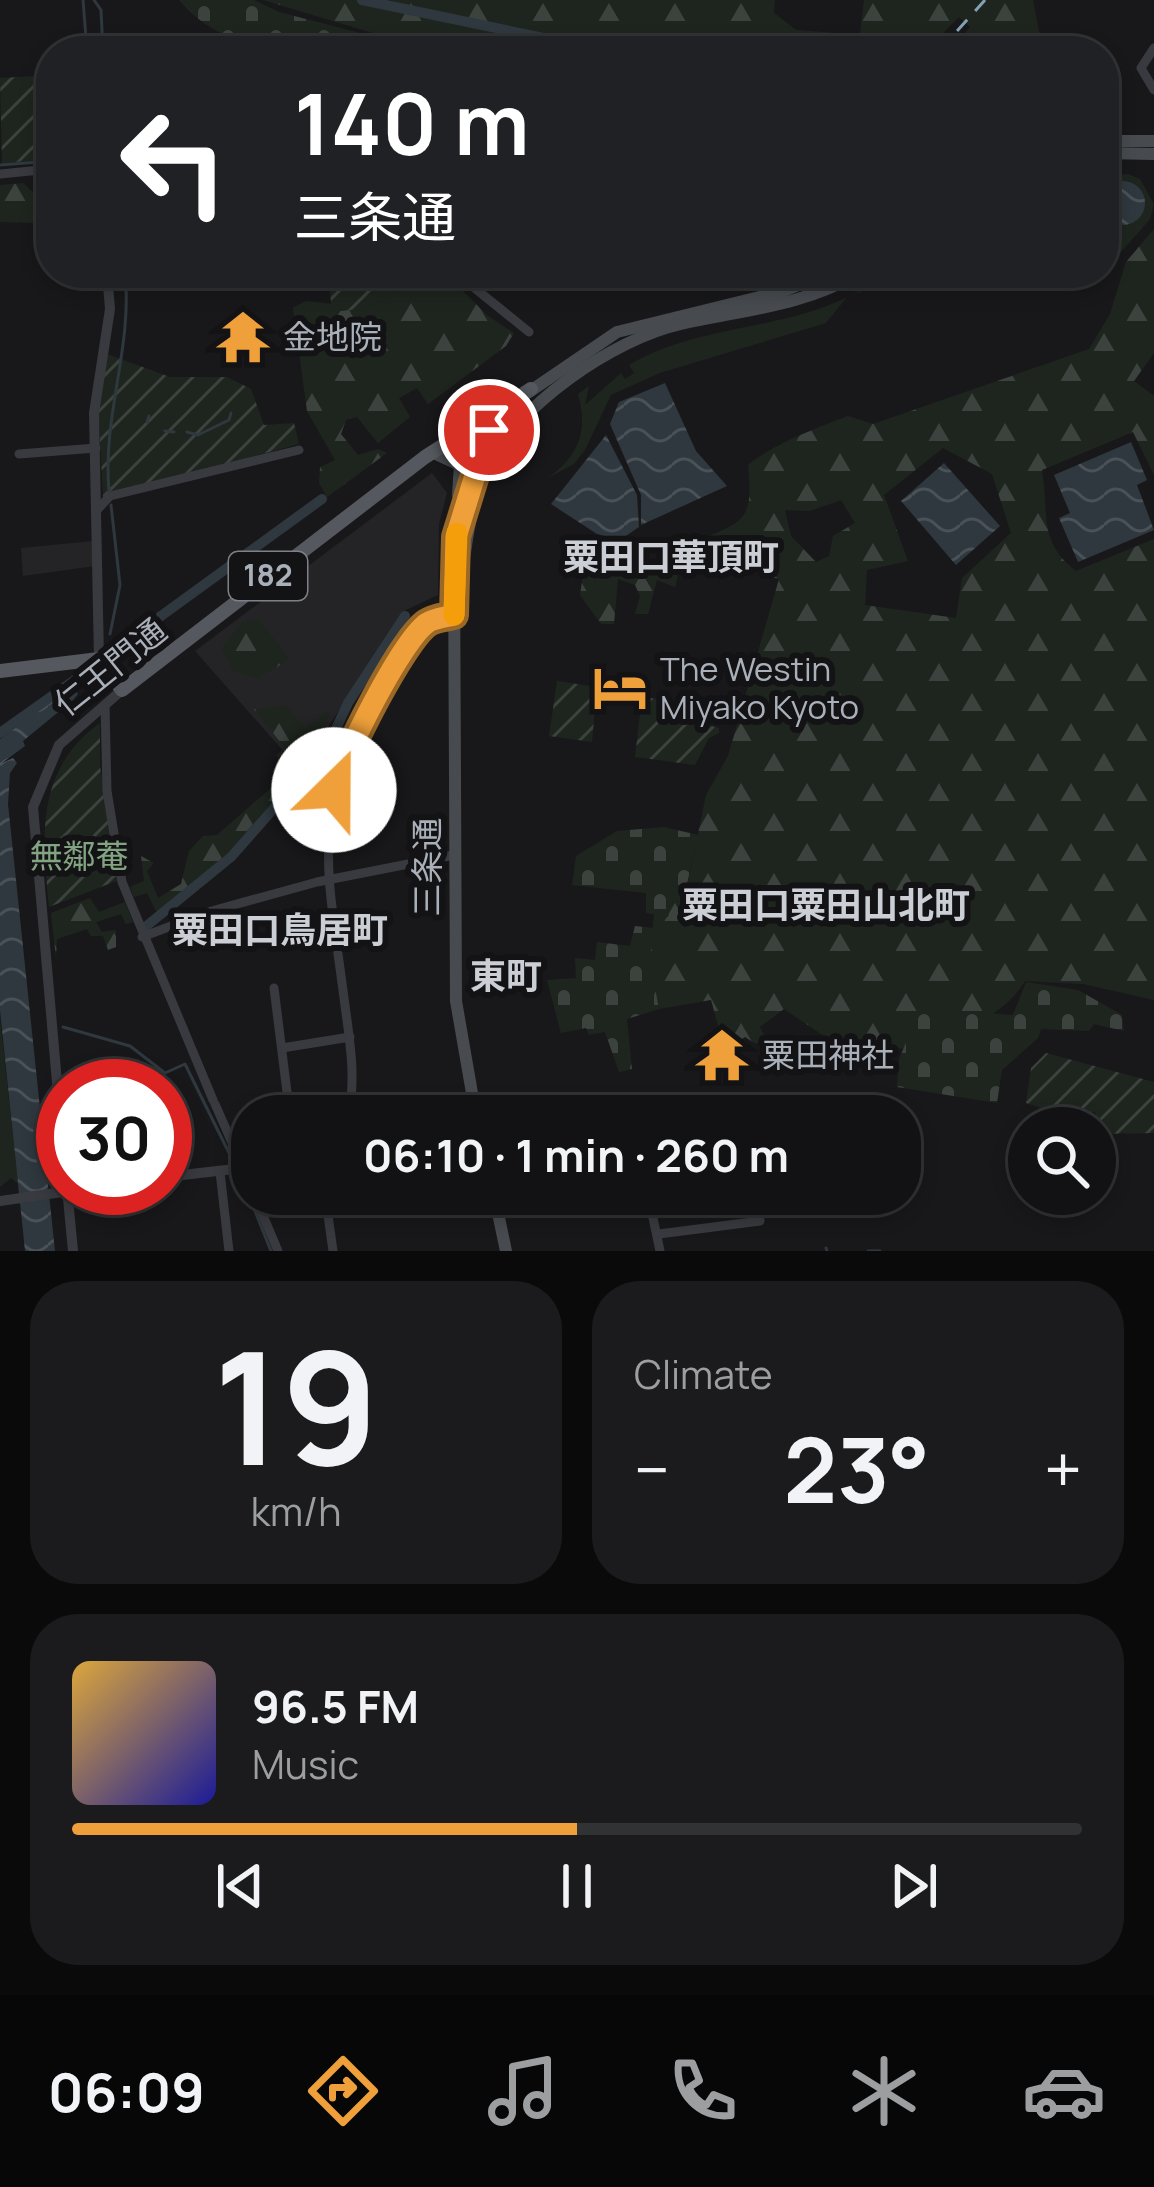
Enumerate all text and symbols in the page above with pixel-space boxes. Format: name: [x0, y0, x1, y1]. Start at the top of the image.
text: 140 m: [294, 65, 530, 180]
icon: left: [96, 84, 252, 240]
text: 三条通: [294, 179, 456, 253]
temple icon: 金地院: [214, 308, 272, 366]
place label: 金地院: [283, 314, 382, 359]
pin: [438, 379, 540, 481]
icon: arrive: [456, 397, 522, 463]
district label: 粟田口華頂町: [563, 532, 779, 581]
road number: 182: [229, 552, 307, 600]
street label: 仁王門通: [44, 608, 175, 726]
place label: The Westin Miyako Kyoto: [660, 646, 859, 729]
hotel icon: The Westin Miyako Kyoto: [591, 659, 649, 717]
position arrow: [271, 727, 397, 853]
street label: 三条通: [404, 818, 449, 917]
park label: 無鄰菴: [30, 833, 129, 878]
district label: 粟田口粟田山北町: [682, 880, 970, 929]
district label: 粟田口鳥居町: [172, 905, 388, 954]
district label: 東町: [470, 951, 542, 1000]
temple icon: 粟田神社: [693, 1026, 751, 1084]
place label: 粟田神社: [762, 1032, 894, 1077]
speed limit sign: 30: [36, 1059, 192, 1215]
map controls: [1008, 1107, 1116, 1215]
button: search: [1008, 1107, 1116, 1215]
text: 06:10 · 1 min · 260 m: [363, 1124, 789, 1186]
text: 19: [213, 1299, 379, 1512]
text: Climate: [634, 1347, 773, 1401]
text: 23°: [784, 1407, 930, 1530]
text: −: [634, 1424, 670, 1514]
text: +: [1044, 1424, 1082, 1514]
text: km/h: [251, 1484, 341, 1538]
text: 96.5 FM: [252, 1675, 419, 1737]
text: Music: [252, 1737, 359, 1791]
icon: previous: [207, 1853, 273, 1919]
icon: pause: [544, 1853, 610, 1919]
icon: next: [881, 1853, 947, 1919]
icon: directions: [301, 2049, 385, 2133]
icon: music: [481, 2049, 565, 2133]
icon: phone: [661, 2049, 745, 2133]
icon: climate: [842, 2049, 926, 2133]
icon: car: [1022, 2049, 1106, 2133]
text: 06:09: [48, 2054, 205, 2128]

